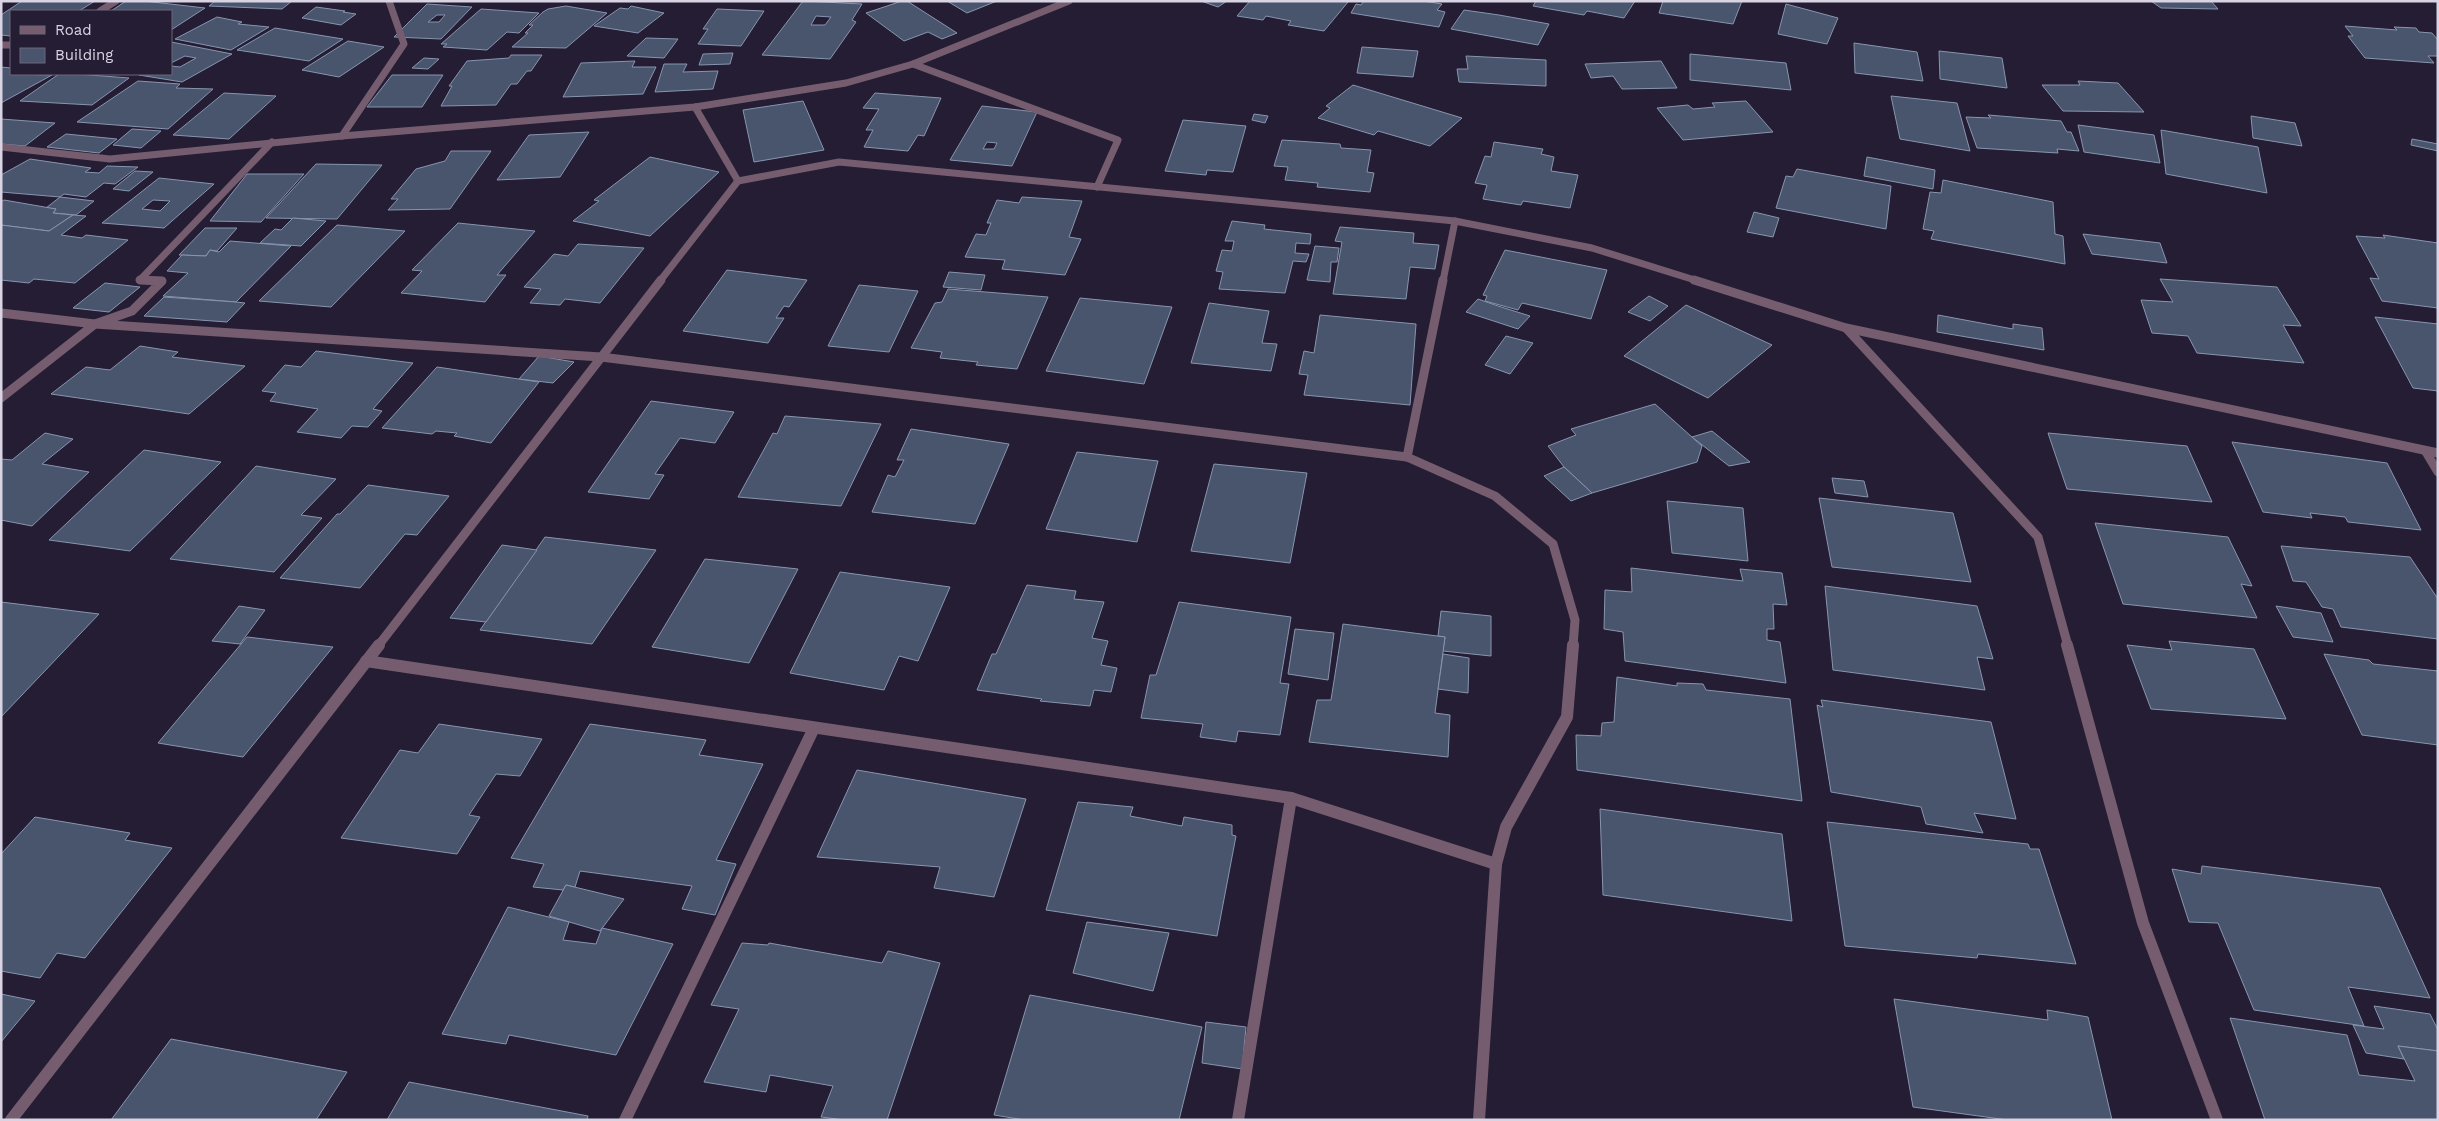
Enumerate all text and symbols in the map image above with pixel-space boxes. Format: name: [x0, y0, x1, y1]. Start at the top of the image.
legend: [10, 10, 172, 75]
text: Road: [55, 21, 92, 39]
text: Building: [55, 46, 113, 64]

